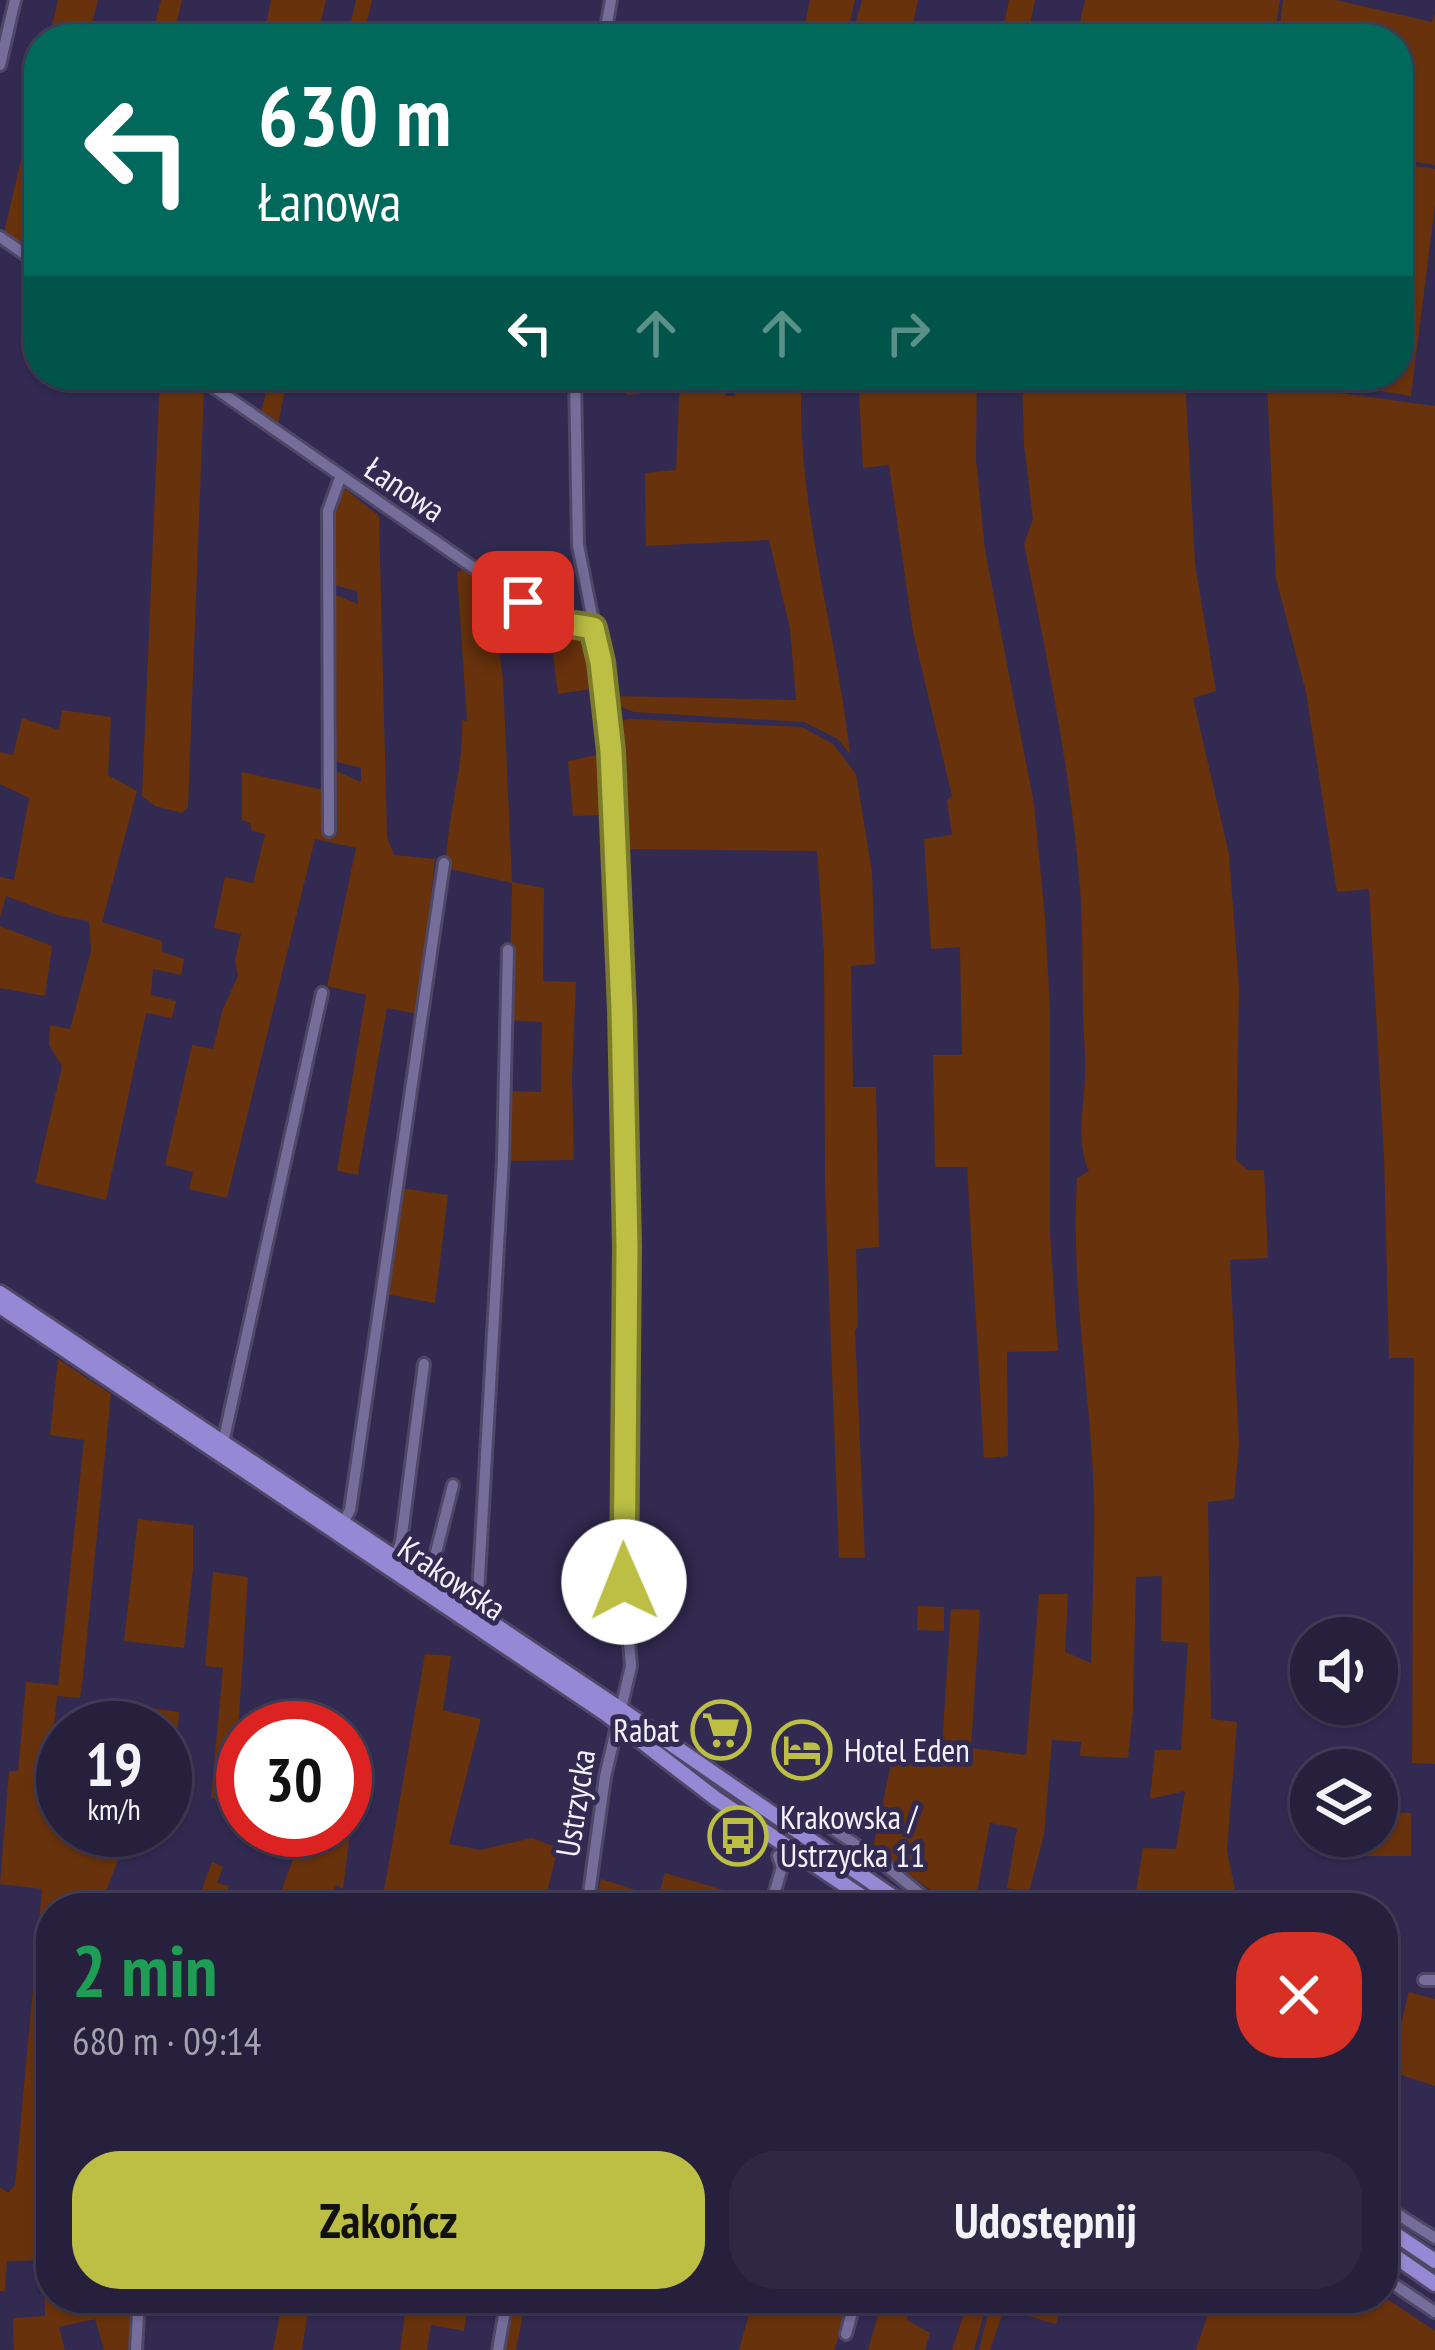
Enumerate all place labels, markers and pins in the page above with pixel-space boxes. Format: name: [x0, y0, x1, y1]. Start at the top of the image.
pin: [472, 551, 574, 653]
supermarket icon: Rabat: [690, 1699, 752, 1761]
place label: Rabat: [613, 1708, 679, 1751]
hotel icon: Hotel Eden: [771, 1719, 833, 1781]
place label: Hotel Eden: [844, 1728, 970, 1771]
place label: Krakowska / Ustrzycka 11: [780, 1795, 925, 1876]
bus stop icon: Krakowska / Ustrzycka 11: [707, 1805, 769, 1867]

